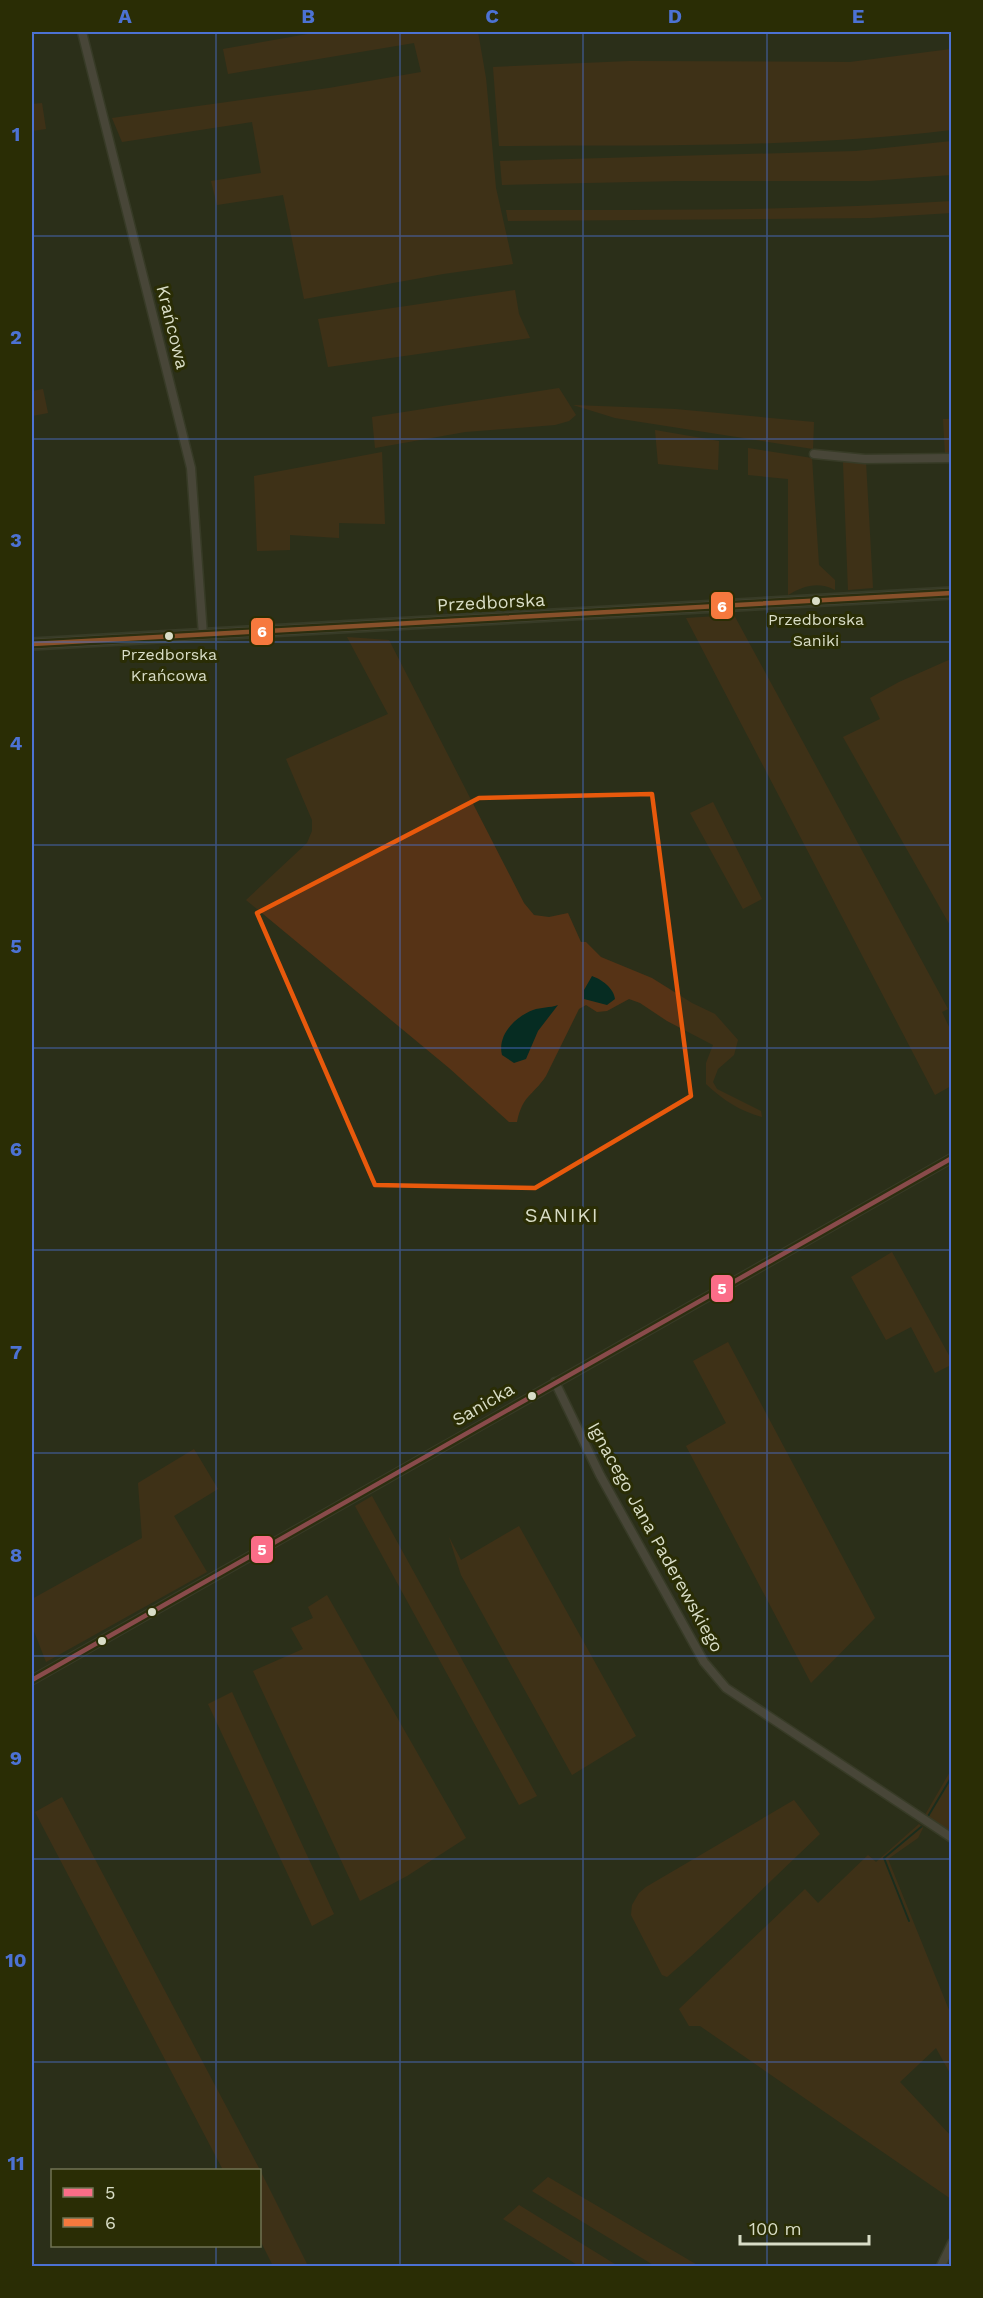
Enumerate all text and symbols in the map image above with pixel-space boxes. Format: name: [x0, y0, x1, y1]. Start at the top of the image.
text: A: [118, 4, 132, 28]
text: B: [301, 4, 315, 28]
text: C: [485, 4, 499, 28]
text: D: [668, 4, 682, 28]
text: E: [852, 4, 864, 28]
text: 1: [12, 122, 20, 146]
street label: Krańcowa: [152, 283, 194, 371]
text: 2: [10, 325, 22, 349]
text: 3: [10, 528, 22, 552]
street label: Przedborska: [436, 589, 546, 615]
line badge: 6: [710, 591, 734, 620]
marker: Przedborska Saniki: [810, 595, 822, 607]
text: 6: [717, 597, 727, 616]
place label: Przedborska Saniki: [768, 610, 864, 650]
line badge: 6: [250, 617, 274, 646]
text: 6: [257, 622, 267, 641]
marker: Przedborska Krańcowa: [163, 630, 175, 642]
place label: Przedborska Krańcowa: [121, 645, 217, 685]
text: 4: [10, 731, 23, 755]
text: 5: [10, 934, 22, 958]
text: 6: [10, 1137, 22, 1161]
district label: SANIKI: [525, 1203, 599, 1227]
line badge: 5: [710, 1274, 734, 1303]
text: 5: [717, 1279, 727, 1298]
text: 7: [10, 1340, 22, 1364]
street label: Sanicka: [448, 1378, 518, 1430]
unlabelled marker: [526, 1390, 538, 1402]
street label: Ignacego Jana Paderewskiego: [584, 1418, 728, 1656]
line badge: 5: [250, 1535, 274, 1564]
text: 5: [257, 1540, 267, 1559]
text: 8: [10, 1543, 22, 1567]
unlabelled marker: [146, 1606, 158, 1618]
unlabelled marker: [96, 1635, 108, 1647]
text: 9: [10, 1746, 22, 1770]
text: 10: [5, 1948, 27, 1972]
text: 11: [7, 2151, 25, 2175]
legend: [51, 2169, 261, 2247]
text: 5: [105, 2182, 115, 2203]
scale bar: [740, 2208, 869, 2246]
text: 6: [105, 2212, 116, 2233]
text: 100 m: [749, 2218, 802, 2239]

